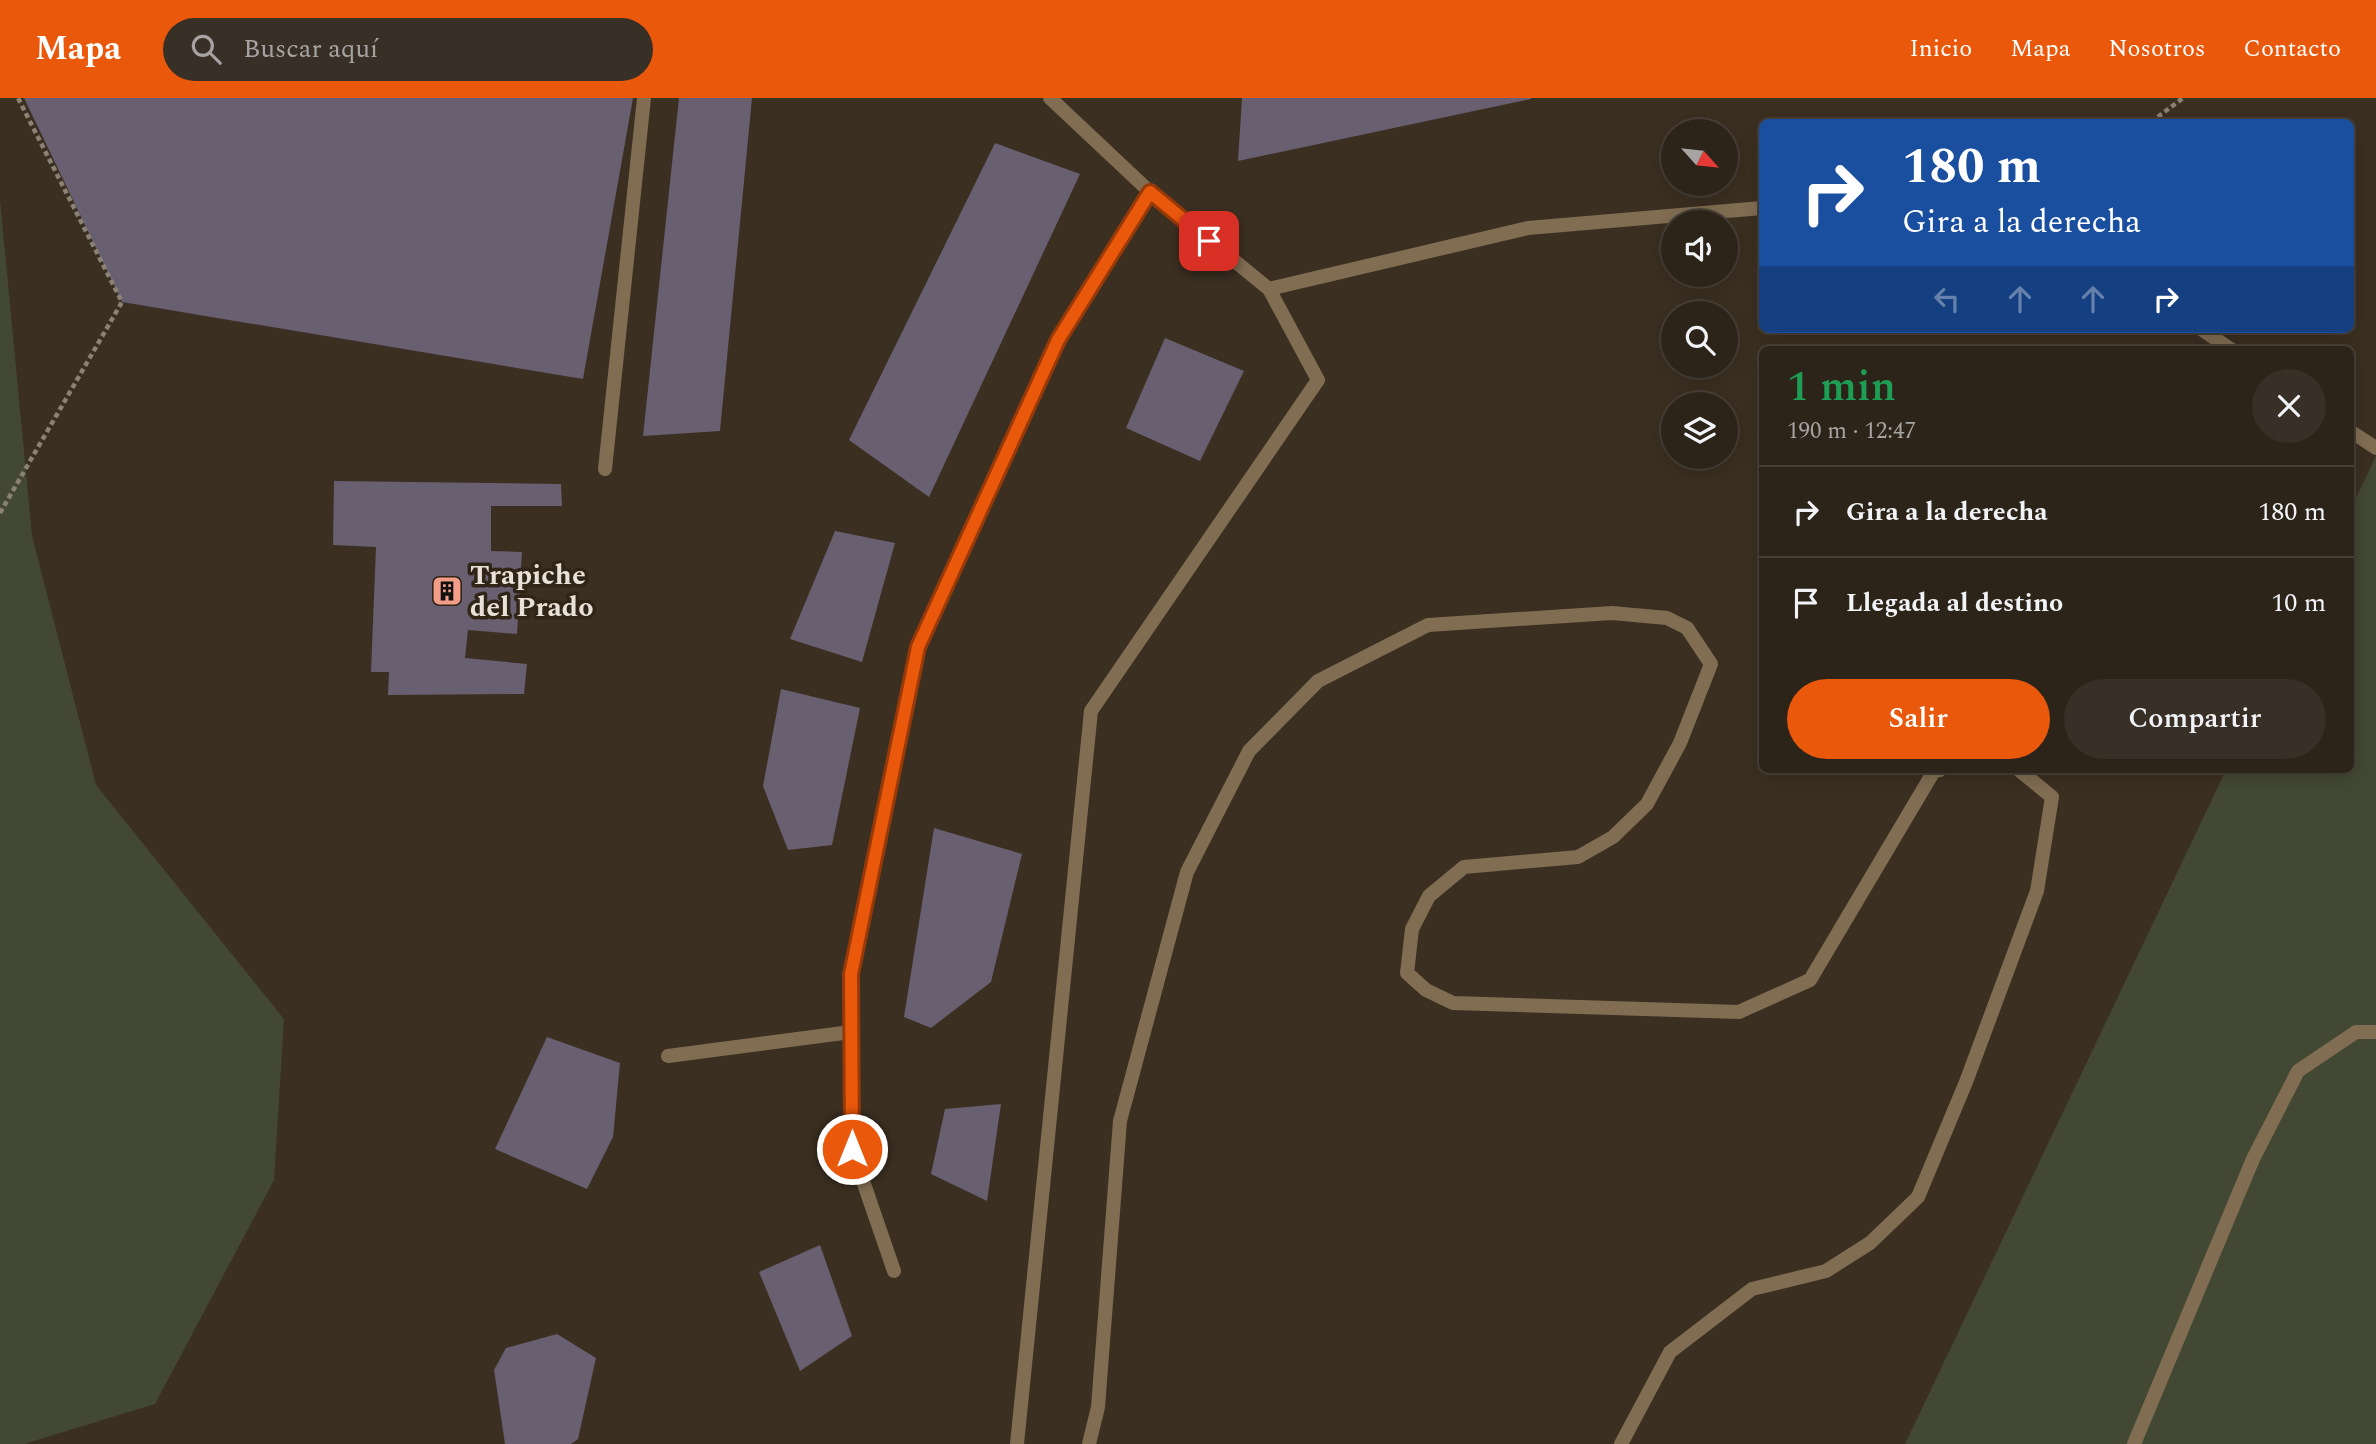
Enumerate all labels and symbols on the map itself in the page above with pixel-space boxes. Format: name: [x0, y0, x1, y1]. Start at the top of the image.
north arrow: [1661, 119, 1738, 196]
pin: [1179, 211, 1239, 271]
place label: Trapiche del Prado: [470, 554, 593, 629]
building icon: Trapiche del Prado: [430, 574, 464, 608]
position arrow: [815, 1112, 889, 1186]

